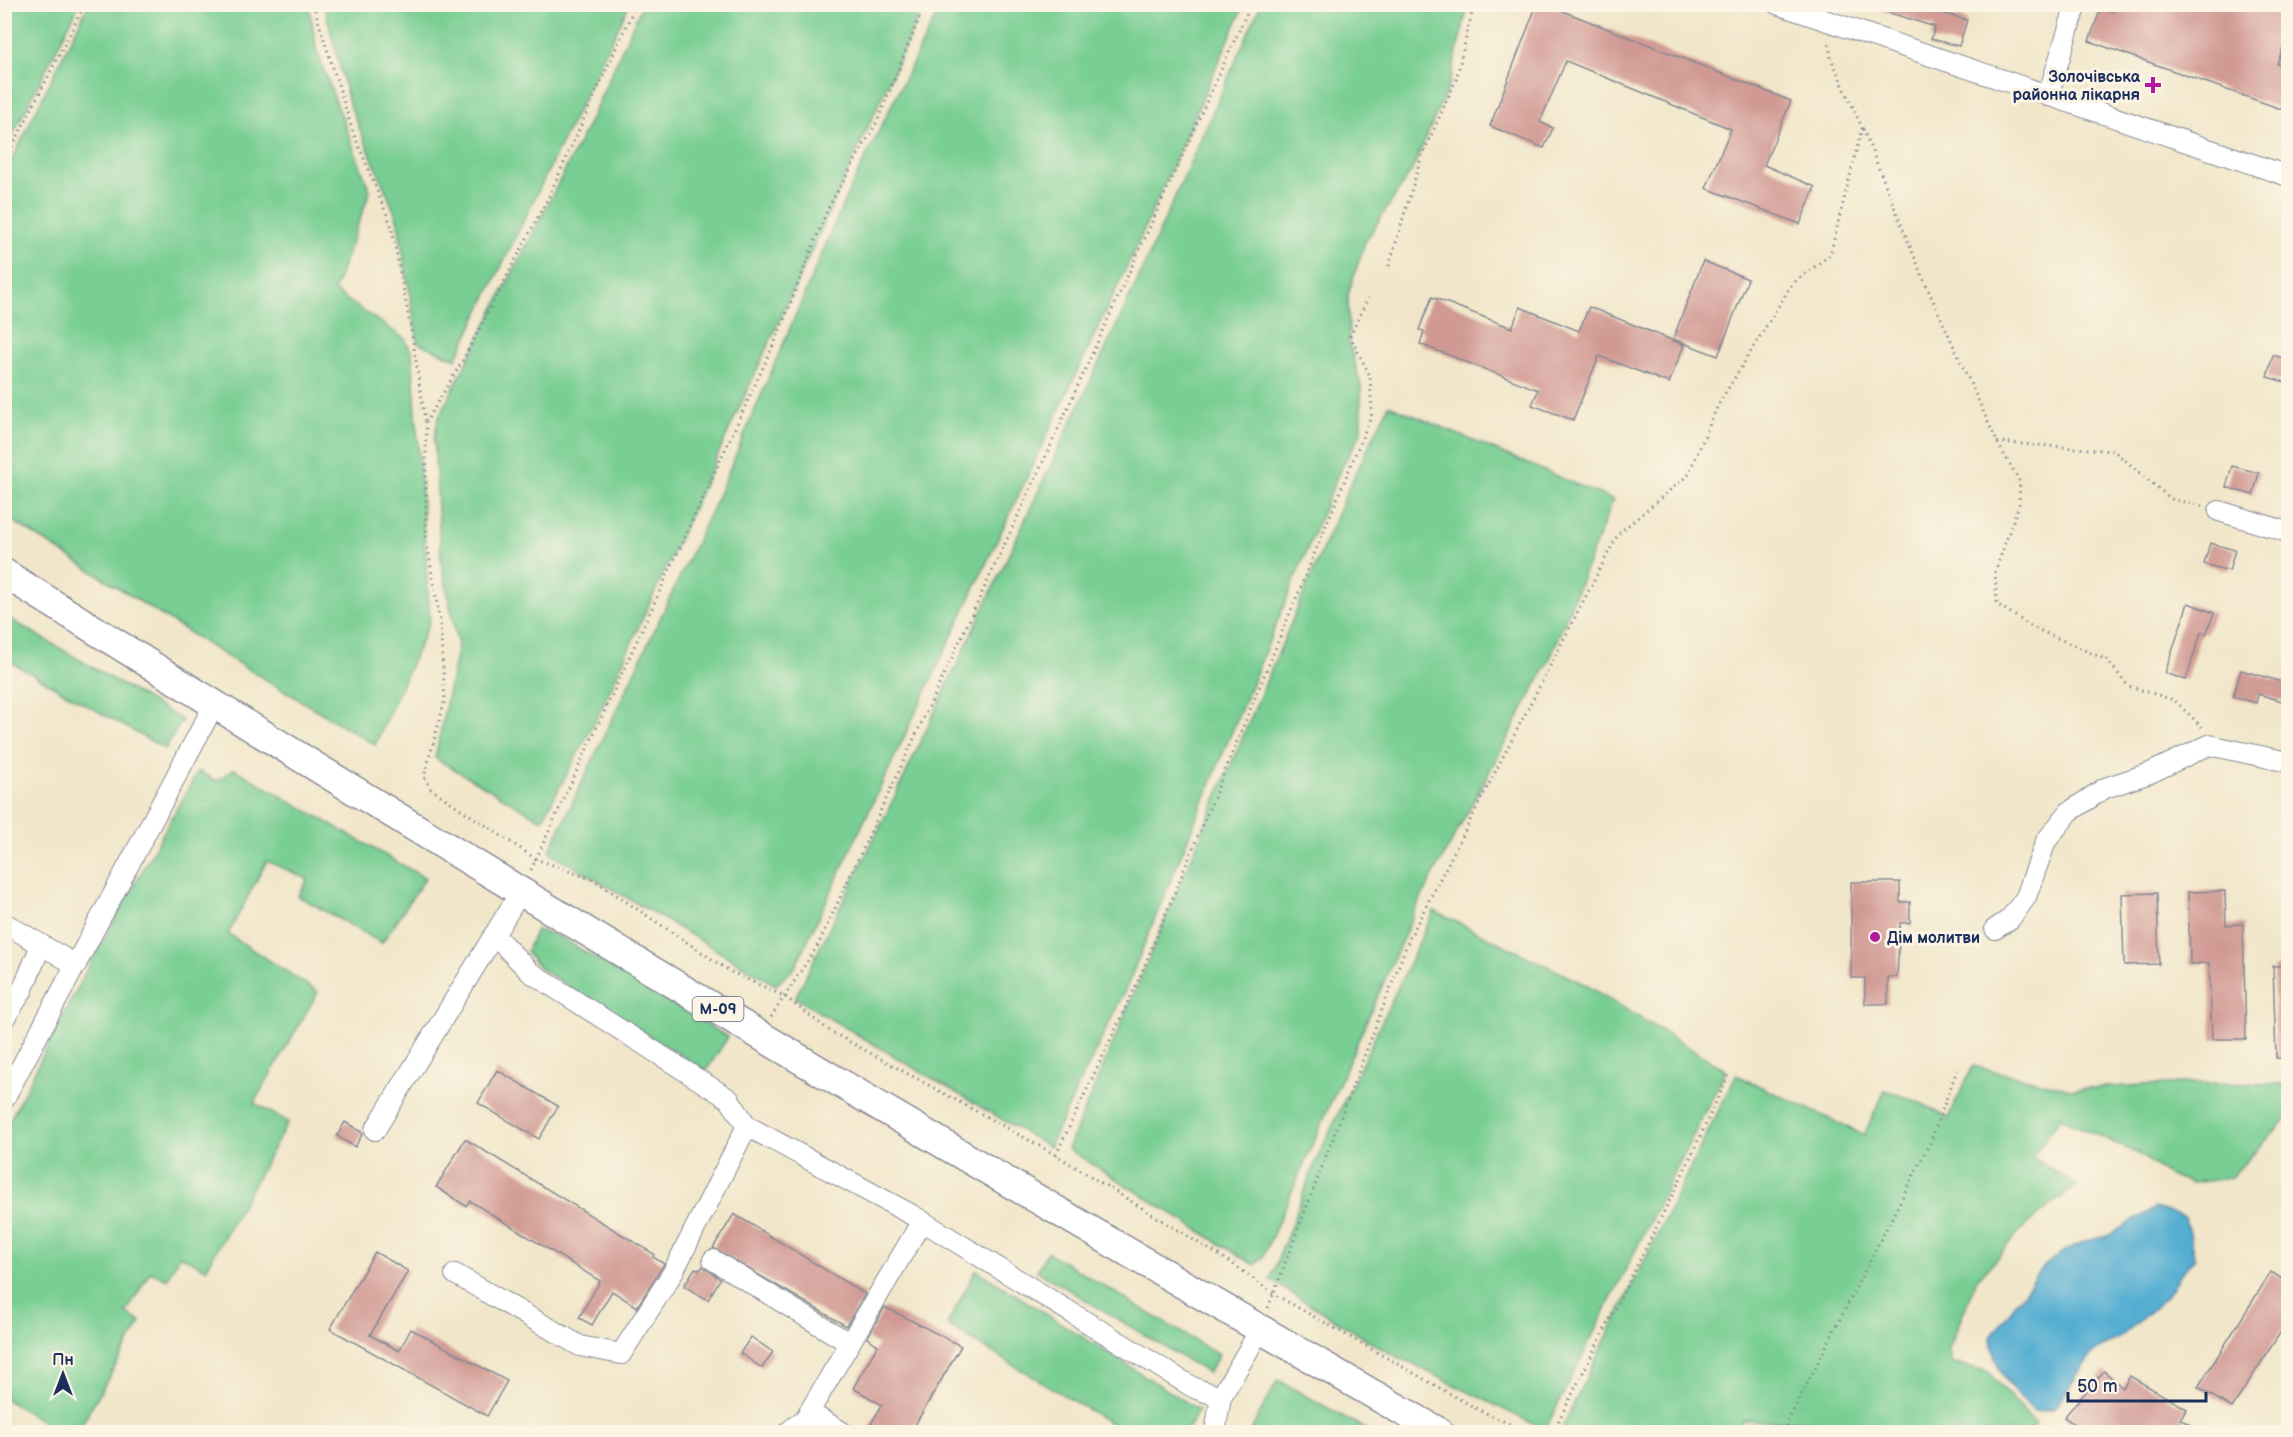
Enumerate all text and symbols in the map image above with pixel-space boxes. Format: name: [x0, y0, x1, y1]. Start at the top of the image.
place label: Золочівська районна лікарня: [2013, 68, 2141, 105]
marker: Золочівська районна лікарня: [2144, 76, 2162, 94]
place label: Дім молитви: [1887, 929, 1980, 948]
marker: Дім молитви: [1868, 930, 1882, 944]
road number: М-09: [692, 997, 744, 1021]
north arrow: [33, 1344, 93, 1404]
text: Пн: [52, 1351, 74, 1370]
scale bar: [2068, 1365, 2206, 1403]
text: 50 m: [2077, 1376, 2118, 1397]

